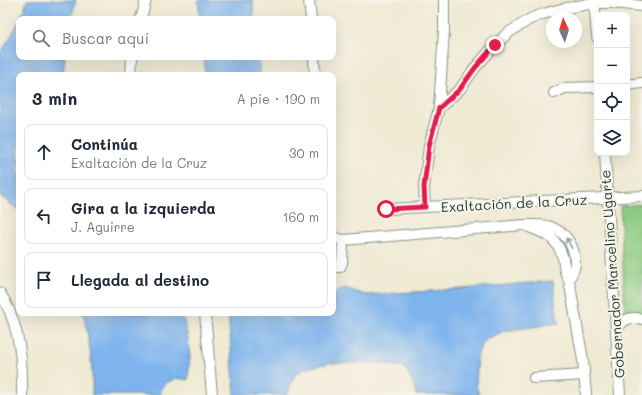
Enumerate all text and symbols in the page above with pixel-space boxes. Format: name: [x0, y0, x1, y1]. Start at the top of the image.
north arrow: [546, 12, 582, 48]
map controls: [594, 12, 630, 156]
button: +: [594, 12, 630, 48]
search box: [16, 16, 336, 60]
icon: search: [30, 27, 52, 49]
text: Buscar aquí: [62, 28, 149, 48]
route end: [486, 36, 504, 54]
button: −: [594, 48, 630, 84]
button: locate: [594, 84, 630, 120]
text: 3 min: [32, 87, 77, 109]
text: A pie · 190 m: [237, 90, 320, 107]
button: layers: [594, 120, 630, 156]
text: Continúa: [71, 134, 138, 154]
icon: ahead: [33, 141, 55, 163]
text: 30 m: [289, 144, 319, 161]
text: Exaltación de la Cruz: [71, 154, 207, 171]
street label: Gobernador Marcelino Ugarte: [595, 169, 629, 379]
street label: Exaltación de la Cruz: [440, 190, 588, 216]
text: Gira a la izquierda: [71, 198, 216, 218]
route start: [377, 200, 395, 218]
icon: left: [33, 205, 55, 227]
text: 160 m: [283, 208, 319, 225]
text: J. Aguirre: [71, 218, 135, 235]
one-way arrow: [565, 238, 573, 250]
icon: arrive: [33, 269, 55, 291]
text: Llegada al destino: [71, 270, 209, 290]

